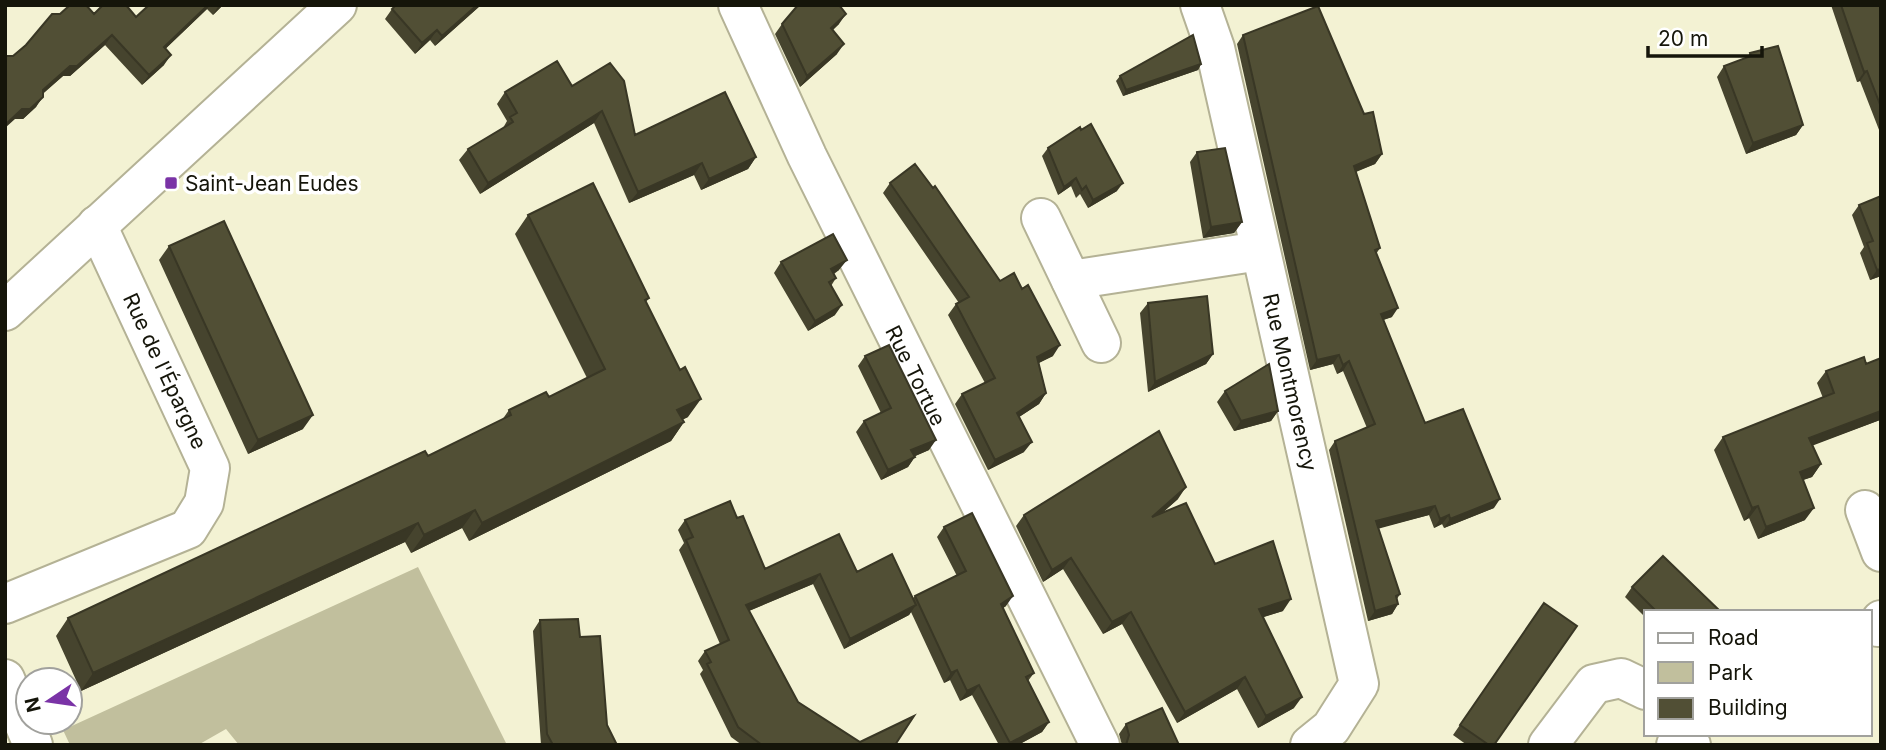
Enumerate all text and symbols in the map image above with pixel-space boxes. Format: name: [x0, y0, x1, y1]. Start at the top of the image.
scale bar: [1648, 14, 1762, 58]
text: 20 m: [1658, 26, 1708, 51]
place label: Saint-Jean Eudes: [185, 171, 359, 196]
marker: Saint-Jean Eudes: [163, 175, 179, 191]
street label: Rue de l'Épargne: [118, 289, 213, 453]
street label: Rue Montmorency: [1258, 291, 1323, 474]
street label: Rue Tortue: [881, 321, 951, 429]
legend: [1644, 610, 1872, 736]
text: Road: [1708, 625, 1759, 650]
text: Park: [1708, 660, 1753, 685]
north arrow: [14, 666, 84, 736]
text: N: [20, 695, 46, 714]
text: Building: [1708, 695, 1788, 720]

